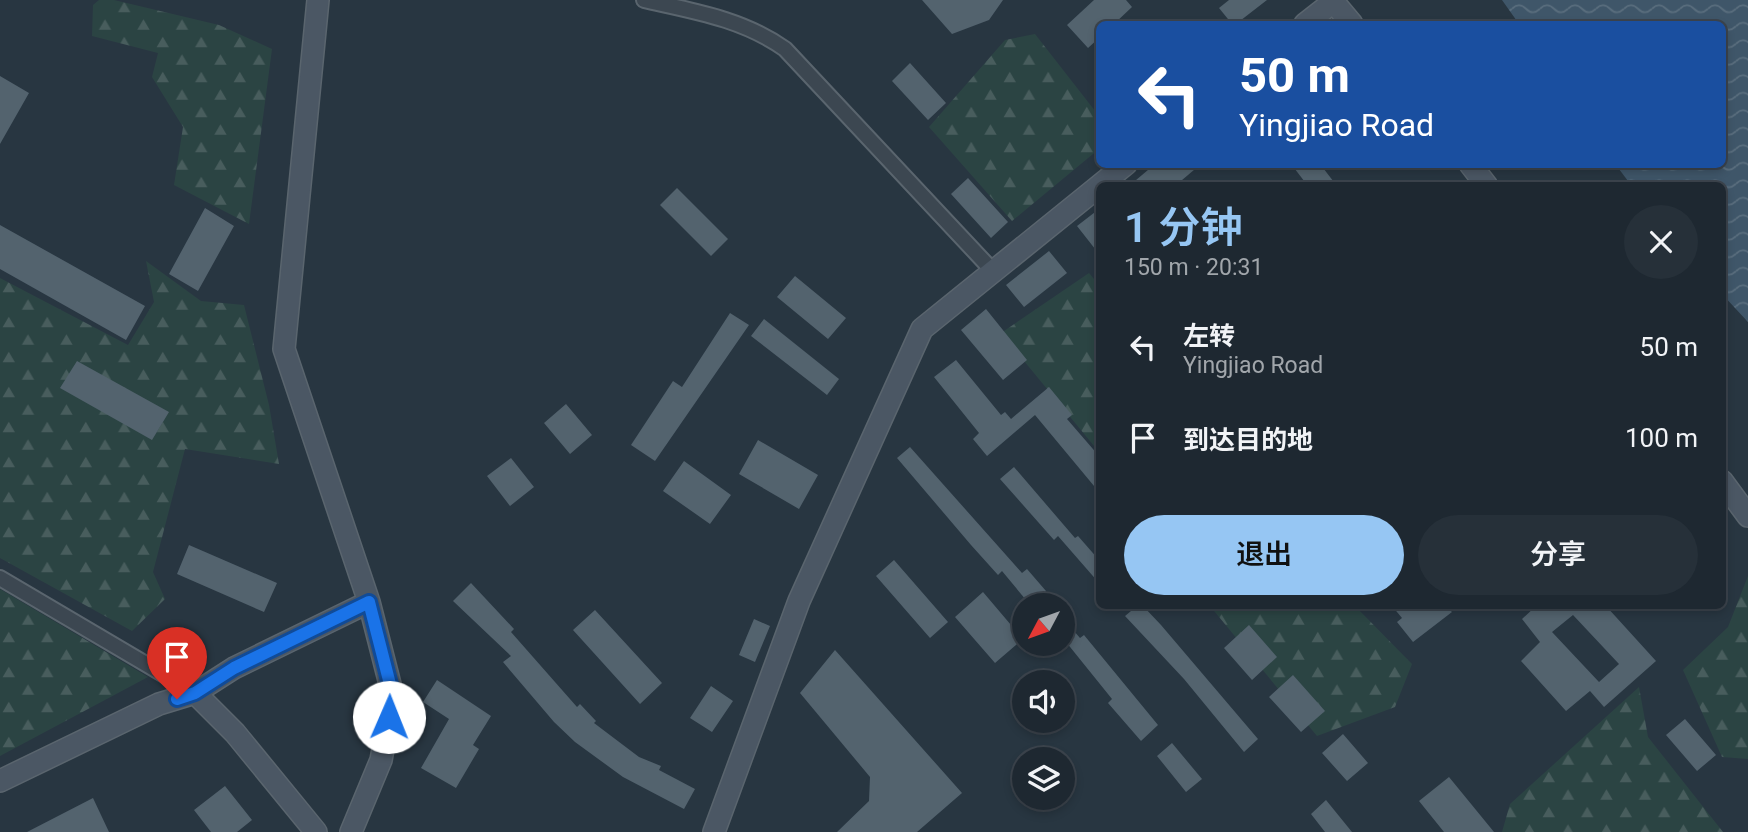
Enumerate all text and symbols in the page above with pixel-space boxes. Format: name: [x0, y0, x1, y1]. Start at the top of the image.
text: 50 m: [1239, 47, 1350, 104]
icon: left: [1124, 49, 1215, 140]
text: Yingjiao Road: [1239, 106, 1434, 144]
text: 1 分钟: [1124, 203, 1242, 252]
button: close: [1624, 205, 1698, 279]
text: 150 m · 20:31: [1124, 254, 1263, 281]
text: 左转: [1183, 321, 1235, 351]
icon: left: [1124, 328, 1162, 366]
text: 50 m: [1640, 332, 1698, 362]
text: Yingjiao Road: [1183, 352, 1323, 379]
icon: arrive: [1124, 419, 1162, 457]
text: 100 m: [1625, 423, 1698, 453]
text: 到达目的地: [1183, 425, 1313, 455]
button: 退出: [1124, 515, 1404, 595]
button: 分享: [1418, 515, 1698, 595]
north arrow: [1012, 593, 1074, 656]
map controls: [1012, 593, 1075, 810]
pin: [147, 627, 207, 699]
icon: arrive: [158, 638, 196, 676]
button: sound: [1012, 670, 1075, 733]
position arrow: [352, 680, 426, 754]
button: layers: [1012, 747, 1075, 810]

